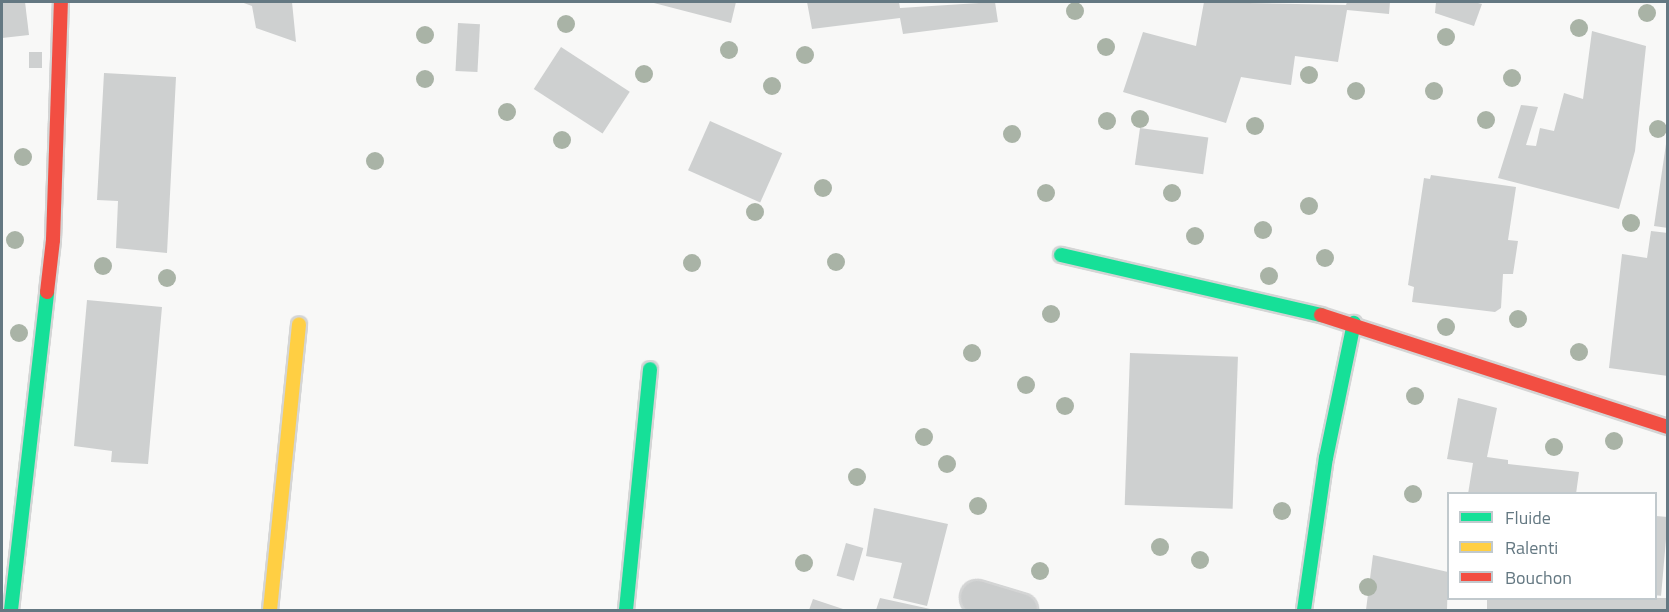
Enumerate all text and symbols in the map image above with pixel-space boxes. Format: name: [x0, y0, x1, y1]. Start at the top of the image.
legend: [1447, 492, 1657, 600]
text: Fluide: [1505, 504, 1551, 531]
text: Ralenti: [1505, 534, 1558, 561]
text: Bouchon: [1505, 564, 1572, 591]

